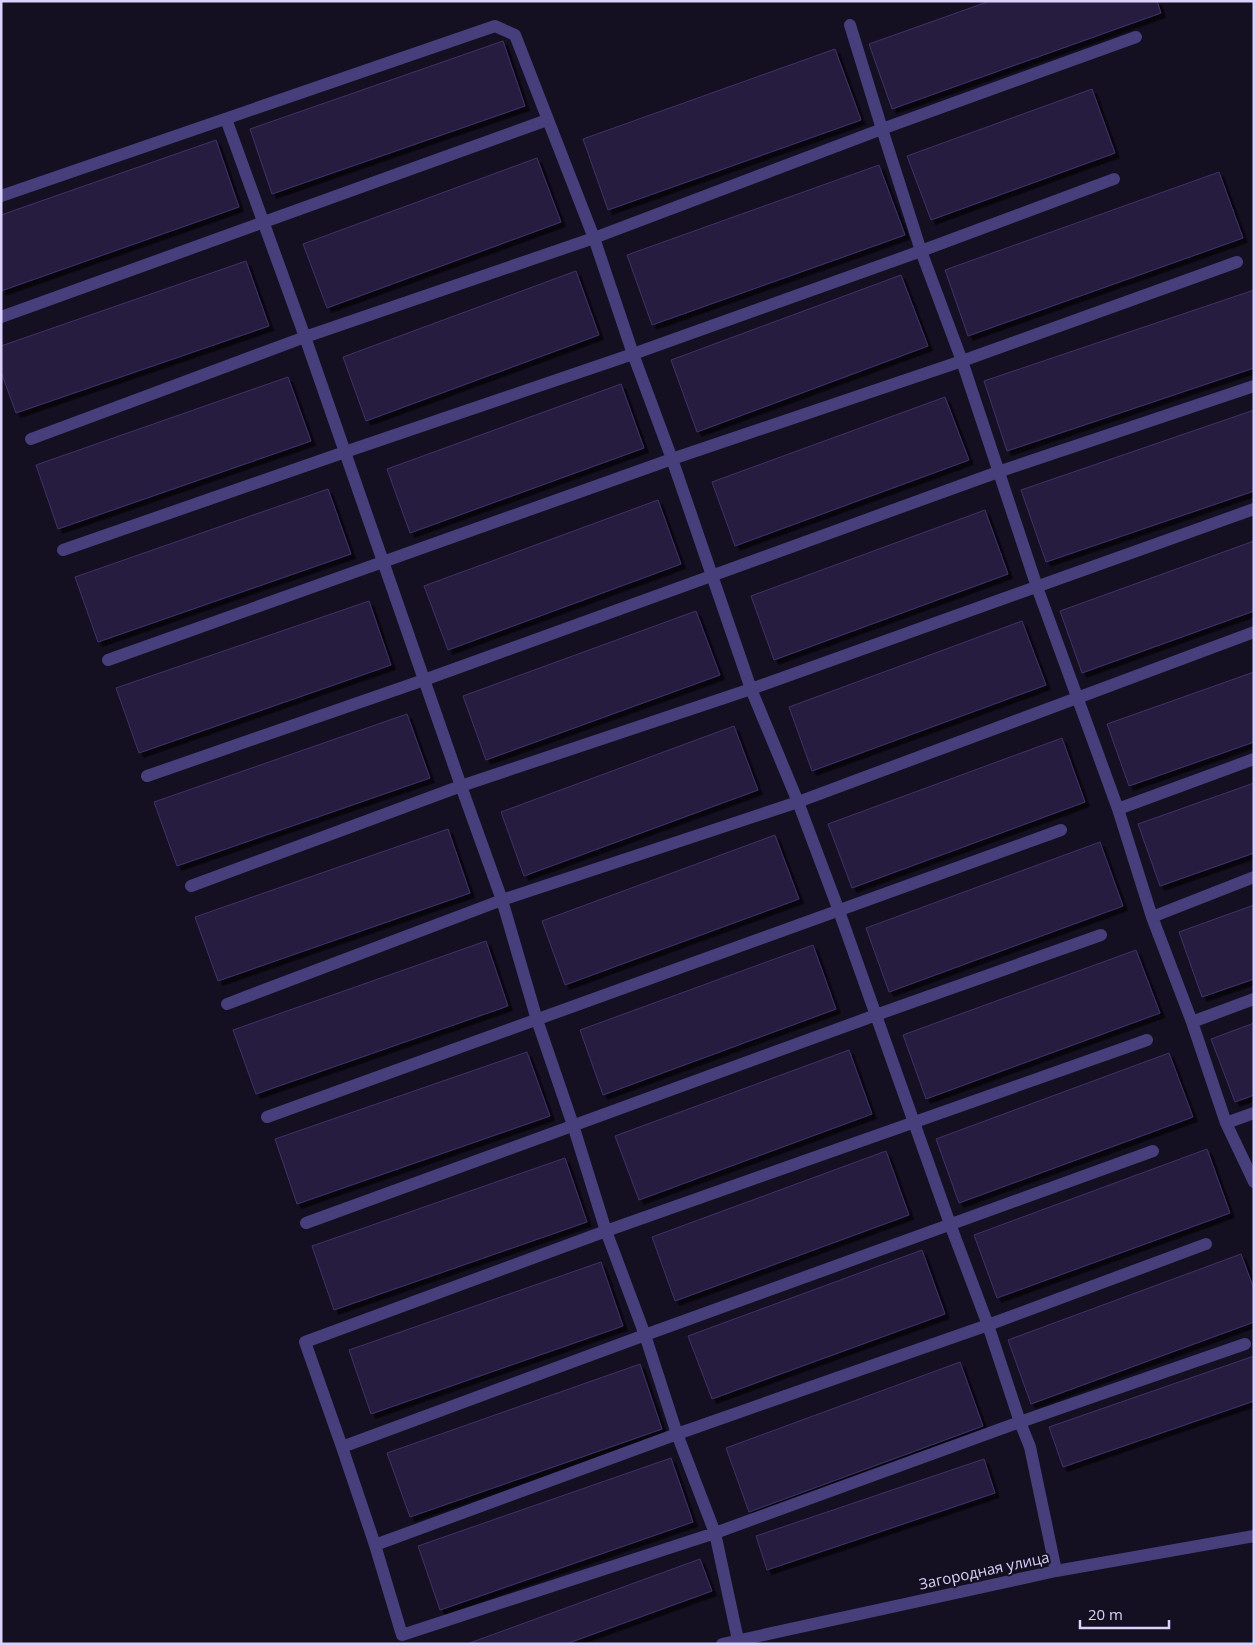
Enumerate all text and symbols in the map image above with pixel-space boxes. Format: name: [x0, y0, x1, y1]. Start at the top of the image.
street label: Загородная улица: [917, 1546, 1051, 1594]
scale bar: [1080, 1598, 1169, 1630]
text: 20 m: [1088, 1604, 1123, 1624]

